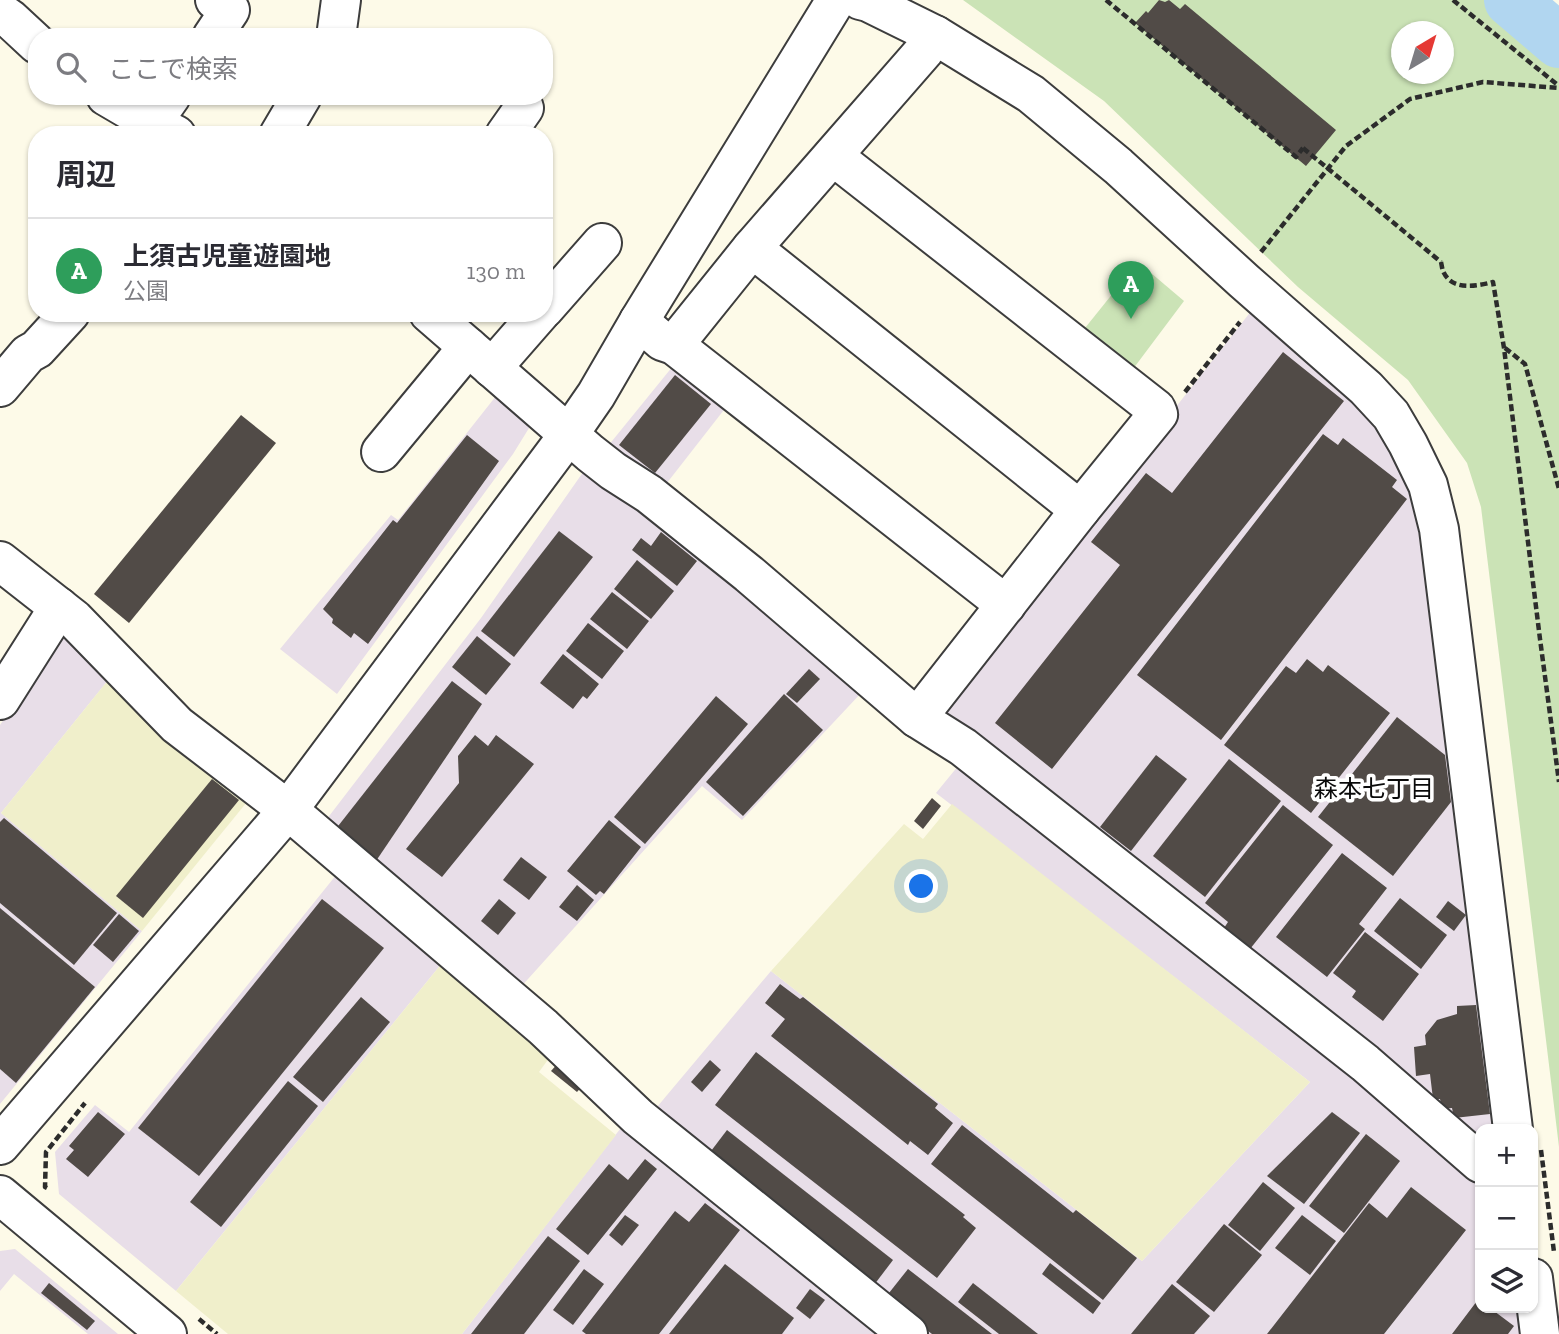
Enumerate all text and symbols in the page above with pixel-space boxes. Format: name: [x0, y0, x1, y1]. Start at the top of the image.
north arrow: [1391, 21, 1454, 84]
search box: [28, 28, 553, 105]
icon: search: [52, 48, 90, 86]
text: ここで検索: [108, 53, 238, 85]
text: 周辺: [56, 157, 116, 193]
text: 上須古児童遊園地: [123, 240, 331, 272]
text: A: [71, 257, 87, 285]
text: 130 m: [467, 257, 525, 285]
pin: A: [1108, 261, 1154, 319]
text: 公園: [123, 277, 169, 305]
district label: 森本七丁目: [1314, 774, 1434, 803]
your location: [904, 869, 938, 903]
map controls: [1475, 1124, 1538, 1313]
button: +: [1475, 1124, 1538, 1187]
button: −: [1475, 1187, 1538, 1250]
button: layers: [1475, 1250, 1538, 1313]

